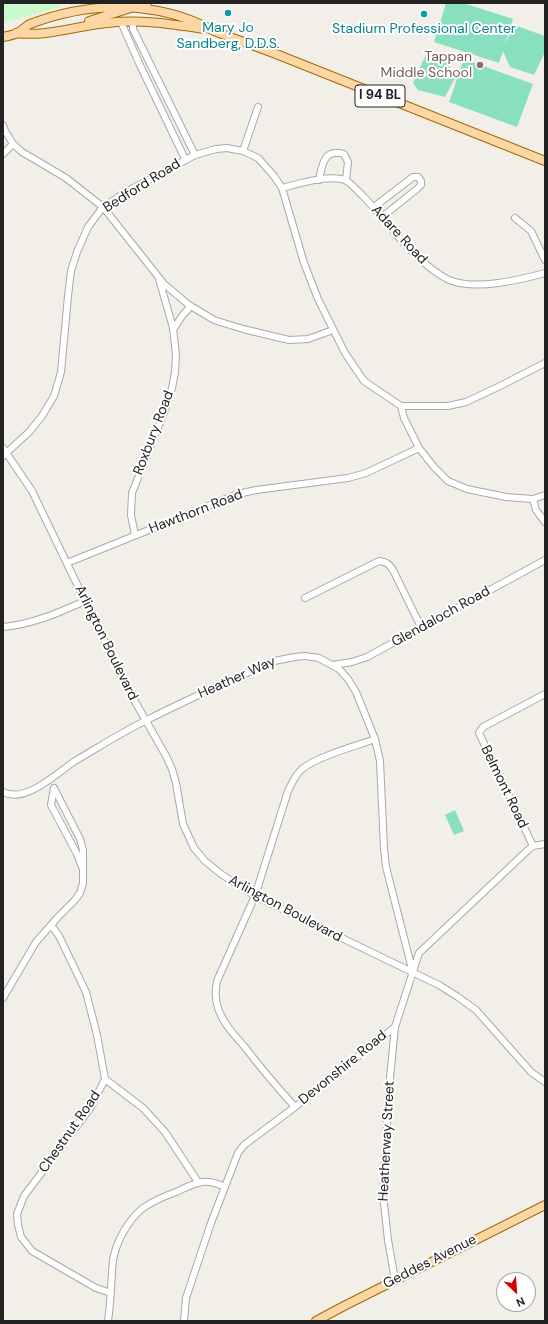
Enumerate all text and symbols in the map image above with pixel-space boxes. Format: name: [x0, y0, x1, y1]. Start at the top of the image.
marker: Mary Jo Sandberg, D.D.S.: [223, 8, 233, 18]
marker: Stadium Professional Center: [419, 9, 429, 19]
place label: Mary Jo Sandberg, D.D.S.: [176, 20, 280, 52]
place label: Stadium Professional Center: [332, 21, 516, 37]
place label: Tappan Middle School: [381, 49, 472, 82]
marker: Tappan Middle School: [475, 60, 485, 70]
road number: I 94 BL: [355, 85, 405, 107]
street label: Bedford Road: [100, 156, 184, 216]
street label: Adare Road: [367, 202, 431, 268]
street label: Roxbury Road: [130, 388, 178, 478]
street label: Hawthorn Road: [147, 486, 245, 538]
street label: Arlington Boulevard: [71, 583, 141, 703]
street label: Glendaloch Road: [389, 583, 493, 651]
street label: Heather Way: [196, 653, 278, 703]
street label: Belmont Road: [477, 743, 531, 831]
street label: Arlington Boulevard: [225, 872, 345, 946]
street label: Devonshire Road: [296, 1027, 390, 1109]
street label: Heatherway Street: [375, 1080, 399, 1202]
street label: Chestnut Road: [36, 1088, 104, 1176]
street label: Geddes Avenue: [381, 1231, 479, 1293]
north arrow: [496, 1272, 536, 1312]
text: N: [514, 1294, 527, 1310]

